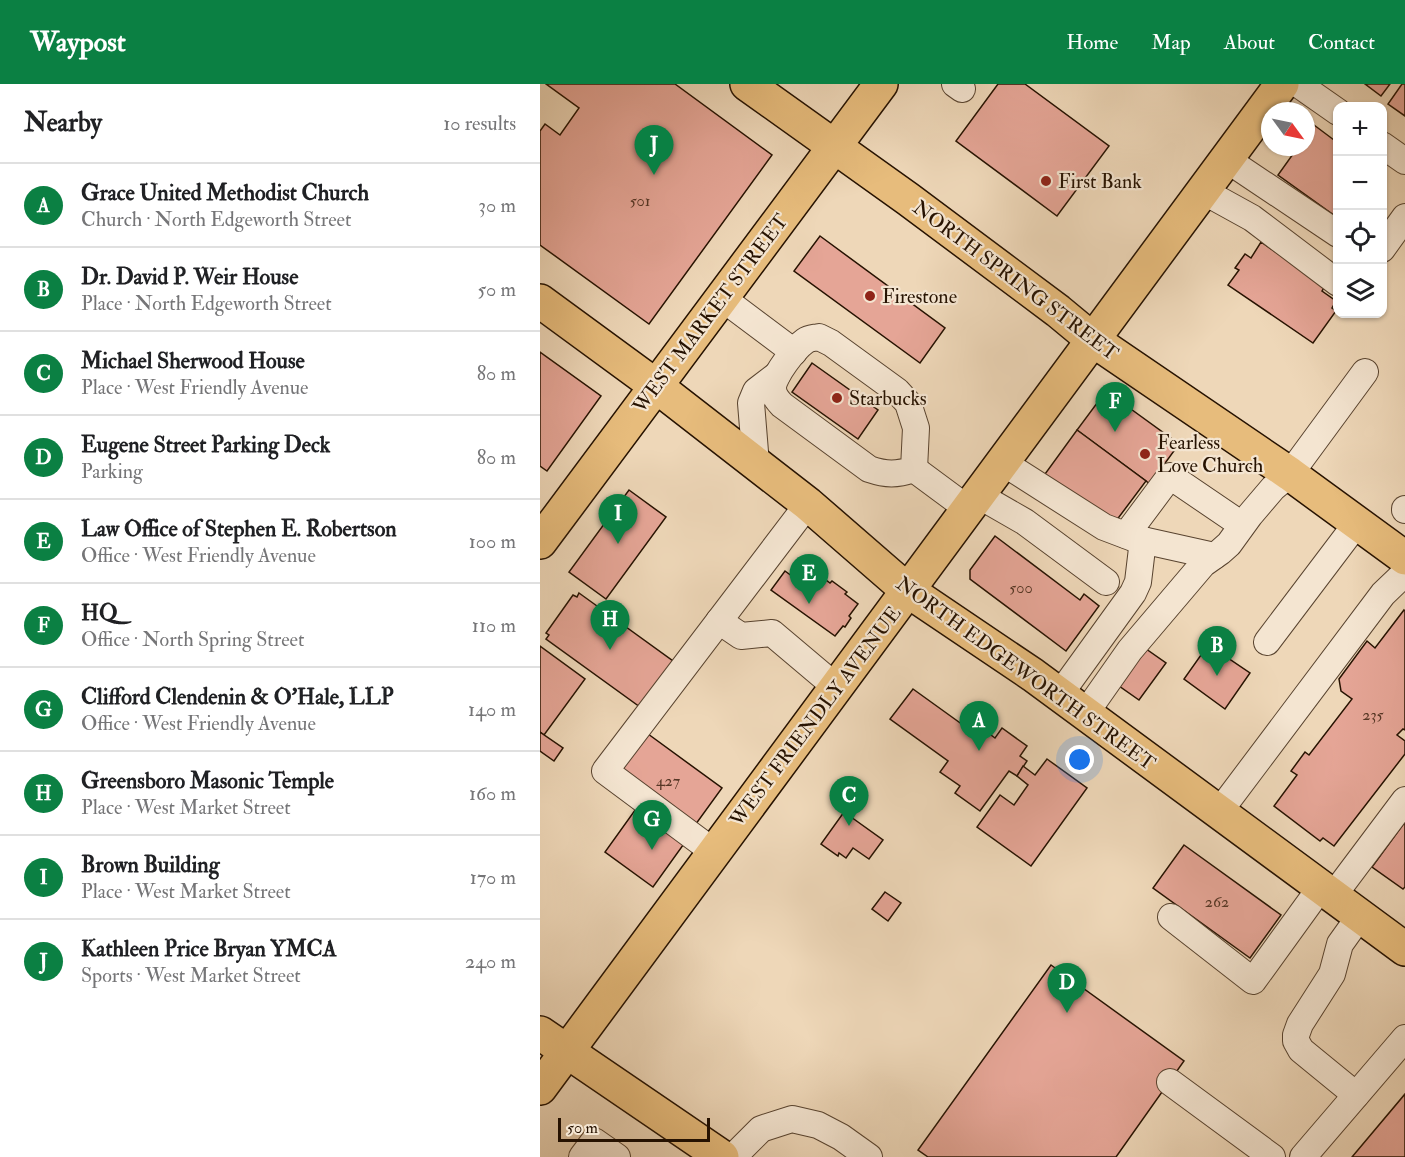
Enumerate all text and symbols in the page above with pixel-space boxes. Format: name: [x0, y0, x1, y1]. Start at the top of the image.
text: Waypost: [30, 25, 126, 60]
text: Home: [1066, 29, 1118, 56]
text: Map: [1151, 29, 1191, 56]
text: About: [1224, 29, 1275, 56]
text: Contact: [1308, 29, 1375, 56]
north arrow: [1261, 102, 1315, 156]
map controls: [1333, 102, 1387, 318]
button: +: [1333, 102, 1387, 156]
text: Nearby: [24, 107, 102, 139]
text: 10 results: [443, 111, 516, 136]
pin: J: [634, 126, 674, 175]
button: −: [1333, 156, 1387, 210]
place label: First Bank: [1058, 169, 1142, 194]
marker: First Bank: [1039, 174, 1053, 188]
text: Grace United Methodist Church: [81, 179, 369, 207]
house number: 501: [630, 191, 650, 211]
text: A: [37, 193, 50, 218]
text: 30 m: [478, 193, 516, 218]
street label: NORTH SPRING STREET: [908, 195, 1124, 366]
text: Church · North Edgeworth Street: [81, 207, 351, 232]
street label: WEST MARKET STREET: [627, 209, 793, 419]
button: locate: [1333, 210, 1387, 264]
text: Dr. David P. Weir House: [81, 263, 298, 291]
button: layers: [1333, 264, 1387, 318]
text: B: [37, 277, 50, 302]
text: 50 m: [477, 277, 516, 302]
place label: Firestone: [882, 284, 957, 309]
marker: Firestone: [863, 289, 877, 303]
text: Place · North Edgeworth Street: [81, 291, 332, 316]
text: Michael Sherwood House: [81, 347, 305, 375]
text: C: [36, 361, 51, 386]
text: 80 m: [477, 361, 516, 386]
text: Place · West Friendly Avenue: [81, 375, 308, 400]
pin: F: [1096, 382, 1134, 432]
place label: Starbucks: [849, 386, 927, 411]
marker: Starbucks: [830, 391, 844, 405]
place label: Fearless Love Church: [1157, 430, 1264, 478]
text: Eugene Street Parking Deck: [81, 431, 330, 459]
text: D: [35, 445, 52, 470]
text: 80 m: [477, 445, 516, 470]
marker: Fearless Love Church: [1138, 447, 1152, 461]
text: Parking: [81, 459, 143, 484]
pin: I: [598, 494, 638, 544]
text: Law Office of Stephen E. Robertson: [81, 515, 397, 543]
text: E: [36, 529, 51, 554]
text: 100 m: [469, 529, 516, 554]
text: Office · West Friendly Avenue: [81, 543, 316, 568]
pin: E: [790, 554, 828, 604]
street label: NORTH EDGEWORTH STREET: [891, 571, 1160, 776]
house number: 500: [1009, 578, 1033, 598]
text: HQ: [81, 599, 117, 627]
pin: H: [590, 600, 630, 650]
street label: WEST FRIENDLY AVENUE: [724, 601, 906, 832]
text: F: [37, 613, 50, 638]
text: 110 m: [472, 613, 516, 638]
pin: B: [1198, 626, 1236, 676]
text: Office · North Spring Street: [81, 627, 304, 652]
text: Clifford Clendenin & O'Hale, LLP: [81, 683, 394, 711]
text: G: [35, 697, 52, 722]
text: 140 m: [468, 697, 516, 722]
pin: A: [960, 702, 998, 751]
house number: 235: [1362, 705, 1384, 725]
text: Office · West Friendly Avenue: [81, 711, 316, 736]
your location: [1065, 745, 1094, 774]
text: Greensboro Masonic Temple: [81, 767, 334, 795]
house number: 427: [656, 771, 681, 791]
pin: C: [830, 776, 868, 826]
text: H: [35, 781, 52, 806]
text: 160 m: [469, 781, 516, 806]
text: Place · West Market Street: [81, 795, 291, 820]
pin: G: [632, 800, 672, 850]
text: Brown Building: [81, 851, 219, 879]
text: I: [39, 865, 48, 890]
text: 170 m: [470, 865, 516, 890]
text: Place · West Market Street: [81, 879, 291, 904]
house number: 262: [1205, 892, 1229, 912]
text: Kathleen Price Bryan YMCA: [81, 935, 337, 963]
text: J: [39, 949, 48, 974]
text: 240 m: [465, 949, 516, 974]
text: Sports · West Market Street: [81, 963, 301, 988]
pin: D: [1048, 964, 1086, 1013]
scale bar: [558, 1115, 710, 1142]
text: 50 m: [567, 1118, 598, 1138]

